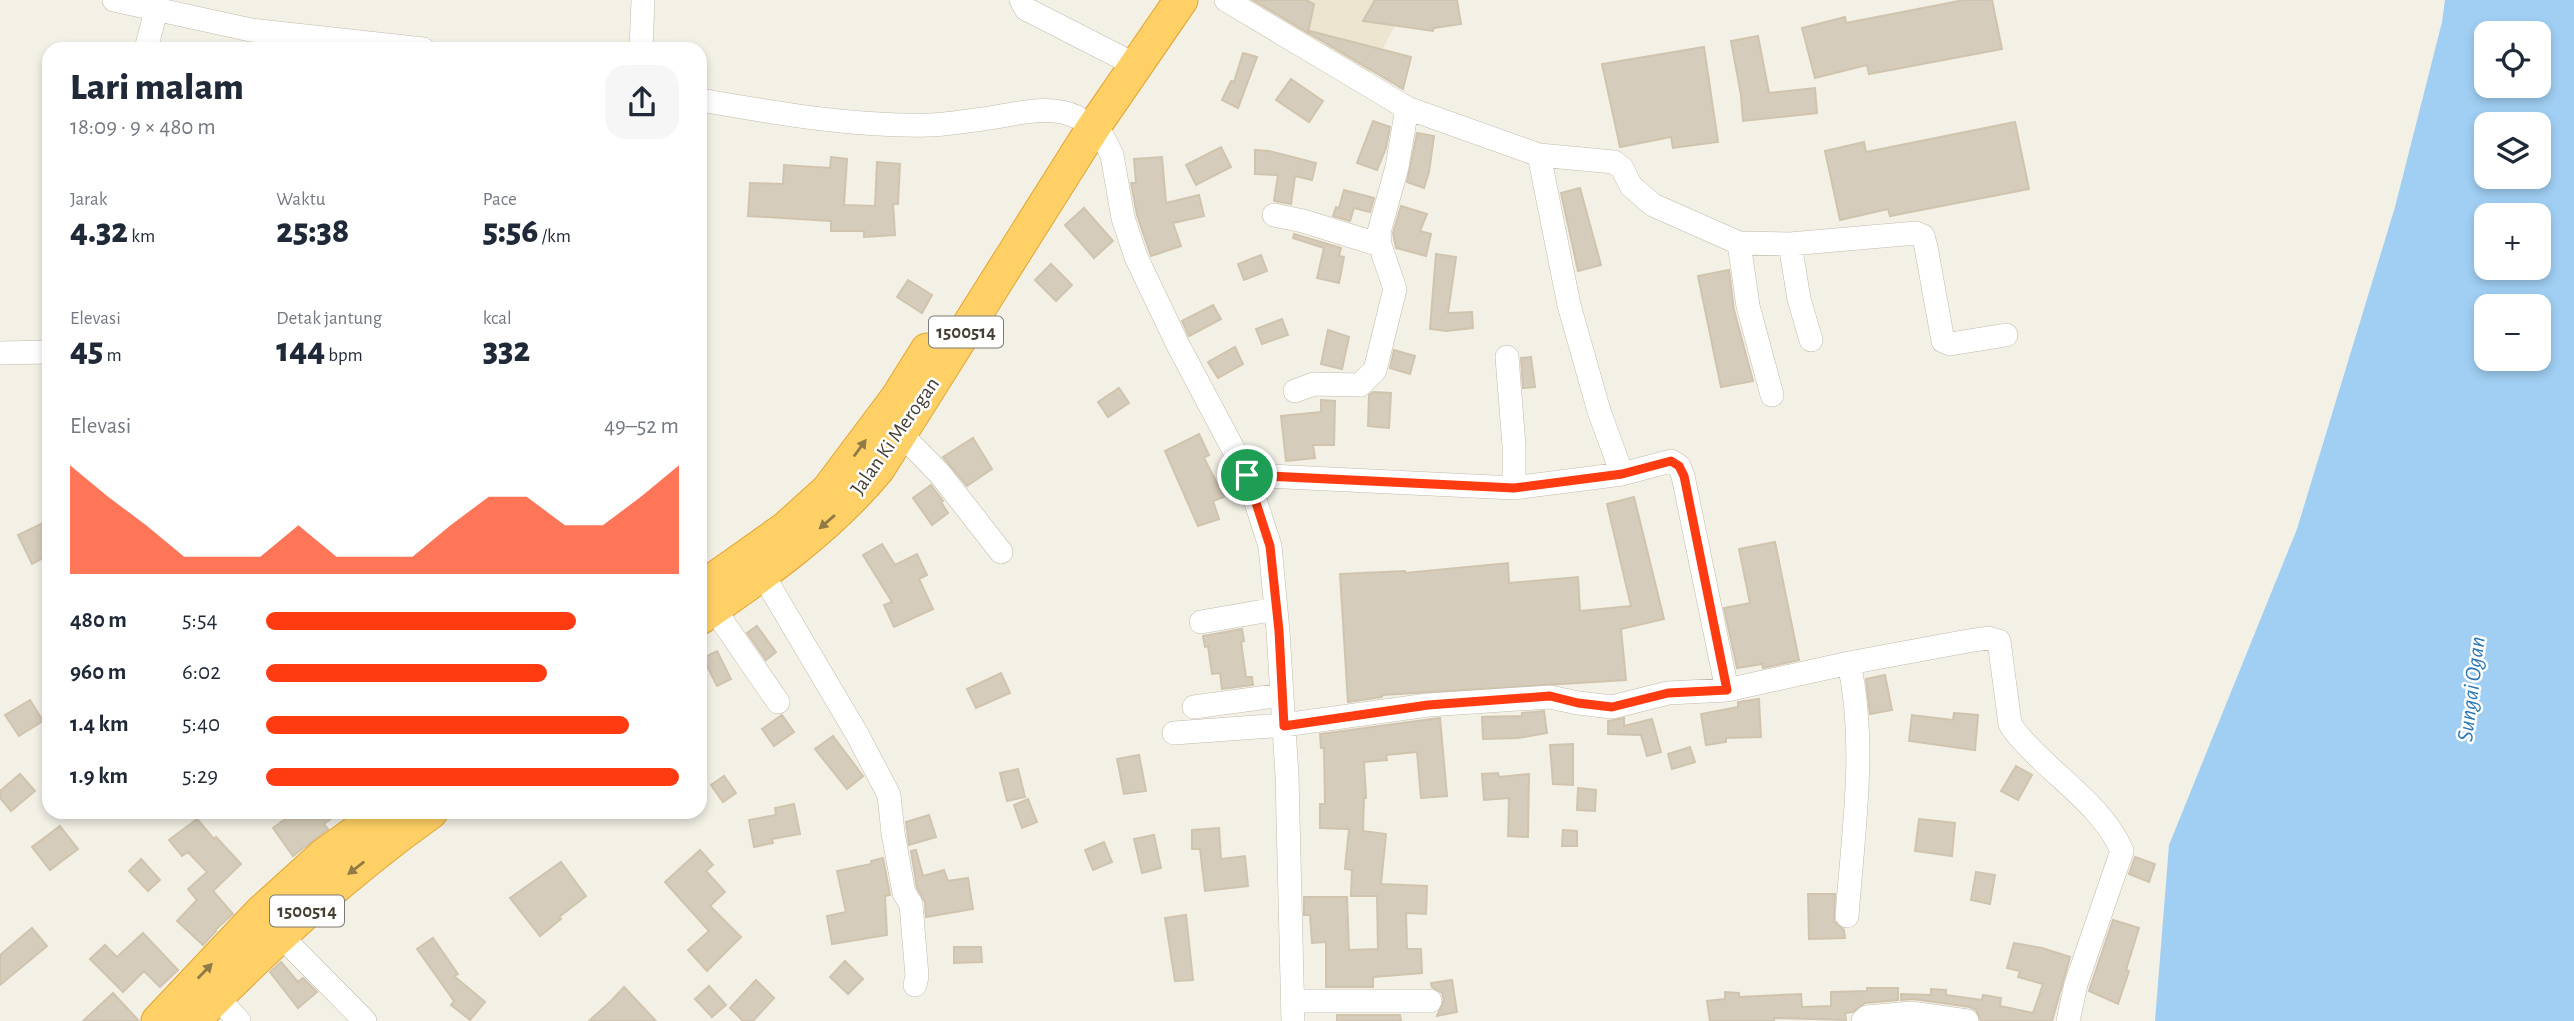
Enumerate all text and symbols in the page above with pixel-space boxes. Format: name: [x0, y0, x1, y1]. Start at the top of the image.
map controls: [2474, 21, 2551, 371]
button: locate: [2474, 21, 2551, 98]
button: share: [605, 65, 679, 139]
text: Lari malam: [70, 69, 244, 107]
button: layers: [2474, 112, 2551, 189]
text: 18:09 · 9 × 480 m: [70, 116, 216, 139]
text: Jarak: [70, 190, 108, 209]
text: Waktu: [276, 190, 325, 209]
text: Pace: [483, 190, 517, 209]
button: +: [2474, 203, 2551, 280]
text: 4.32: [70, 214, 128, 249]
text: 25:38: [276, 214, 349, 249]
text: 5:56: [483, 214, 538, 249]
text: km: [128, 227, 155, 246]
text: /km: [538, 227, 571, 246]
button: −: [2474, 294, 2551, 371]
text: Elevasi: [70, 309, 121, 328]
text: Detak jantung: [276, 309, 382, 328]
text: kcal: [483, 309, 512, 328]
road number: 1500514: [929, 316, 1003, 348]
text: 45: [70, 333, 103, 368]
text: 144: [276, 333, 325, 368]
text: 332: [483, 333, 530, 368]
text: m: [103, 346, 122, 365]
text: bpm: [325, 346, 363, 365]
street label: Jalan Ki Merogan: [847, 373, 943, 499]
text: Elevasi: [70, 415, 131, 438]
text: 49–52 m: [604, 415, 679, 438]
one-way arrow: [853, 439, 867, 457]
pin: [1217, 445, 1277, 505]
icon: arrive: [1228, 456, 1266, 494]
one-way arrow: [818, 514, 836, 530]
text: 480 m: [70, 609, 127, 632]
text: 5:54: [182, 609, 218, 632]
water label: Sungai Ogan: [2454, 635, 2490, 743]
text: 960 m: [70, 661, 126, 684]
text: 6:02: [182, 661, 221, 684]
text: 1.4 km: [70, 713, 129, 736]
text: 5:40: [182, 713, 220, 736]
text: 1.9 km: [70, 765, 128, 788]
text: 5:29: [182, 765, 218, 788]
one-way arrow: [348, 860, 366, 875]
road number: 1500514: [270, 896, 344, 926]
one-way arrow: [196, 963, 212, 980]

